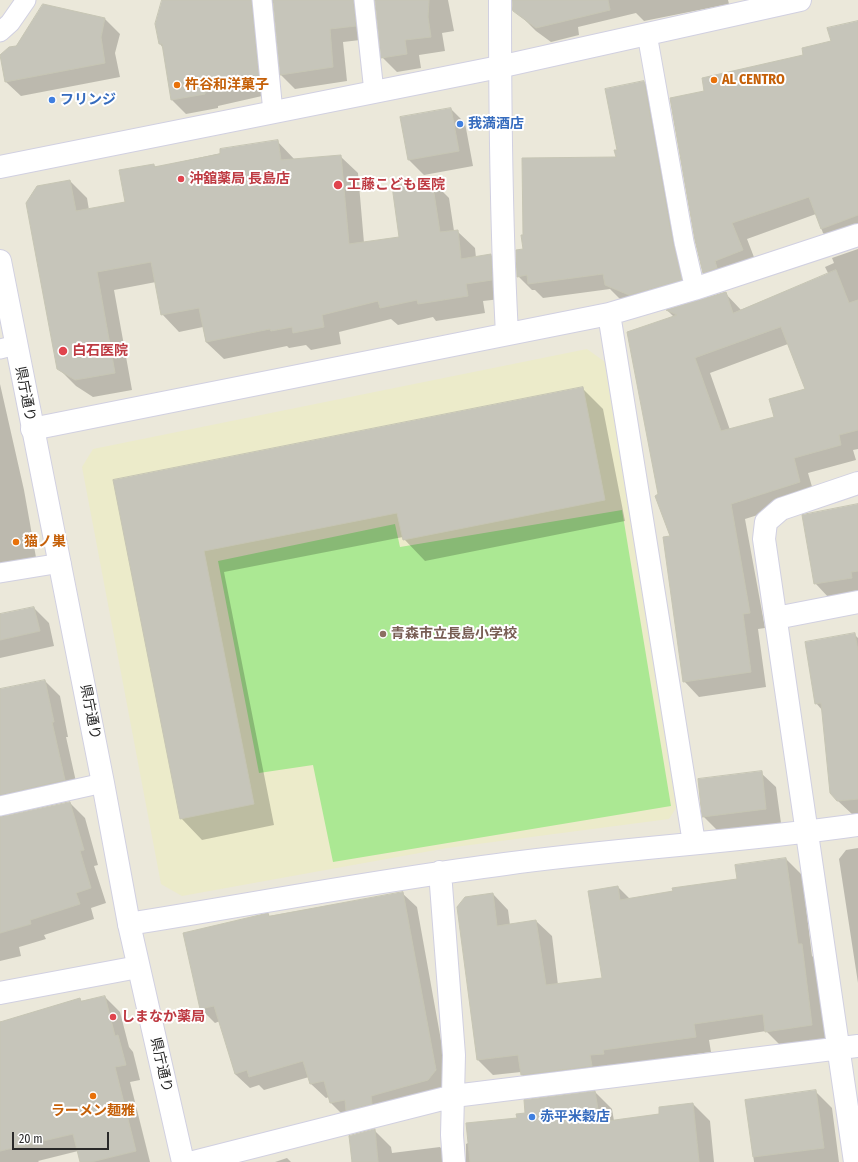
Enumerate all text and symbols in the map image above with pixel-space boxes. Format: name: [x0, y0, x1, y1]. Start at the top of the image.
place label: AL CENTRO: [722, 72, 785, 88]
marker: AL CENTRO: [709, 75, 719, 85]
place label: 杵谷和洋菓子: [185, 77, 269, 93]
marker: 杵谷和洋菓子: [172, 80, 182, 90]
place label: フリンジ: [60, 92, 116, 108]
marker: フリンジ: [47, 95, 57, 105]
place label: 我満酒店: [468, 116, 524, 132]
marker: 我満酒店: [455, 119, 465, 129]
place label: 沖舘薬局 長島店: [189, 171, 290, 187]
marker: 沖舘薬局 長島店: [176, 174, 186, 184]
place label: 工藤こども医院: [347, 177, 445, 193]
marker: 工藤こども医院: [332, 179, 344, 191]
place label: 白石医院: [72, 343, 128, 359]
marker: 白石医院: [57, 345, 69, 357]
street label: 県庁通り: [11, 365, 39, 423]
place label: 猫ノ巣: [24, 534, 66, 550]
marker: 猫ノ巣: [11, 537, 21, 547]
place label: 青森市立長島小学校: [391, 626, 517, 642]
marker: 青森市立長島小学校: [378, 629, 388, 639]
street label: 県庁通り: [76, 683, 104, 741]
place label: しまなか薬局: [121, 1009, 205, 1025]
marker: しまなか薬局: [108, 1012, 118, 1022]
street label: 県庁通り: [147, 1036, 175, 1094]
marker: ラーメン麺雅: [88, 1091, 98, 1101]
place label: ラーメン麺雅: [51, 1103, 135, 1119]
place label: 赤平米穀店: [540, 1109, 610, 1125]
marker: 赤平米穀店: [527, 1112, 537, 1122]
scale bar: [14, 1124, 111, 1150]
text: 20 m: [19, 1132, 43, 1146]

